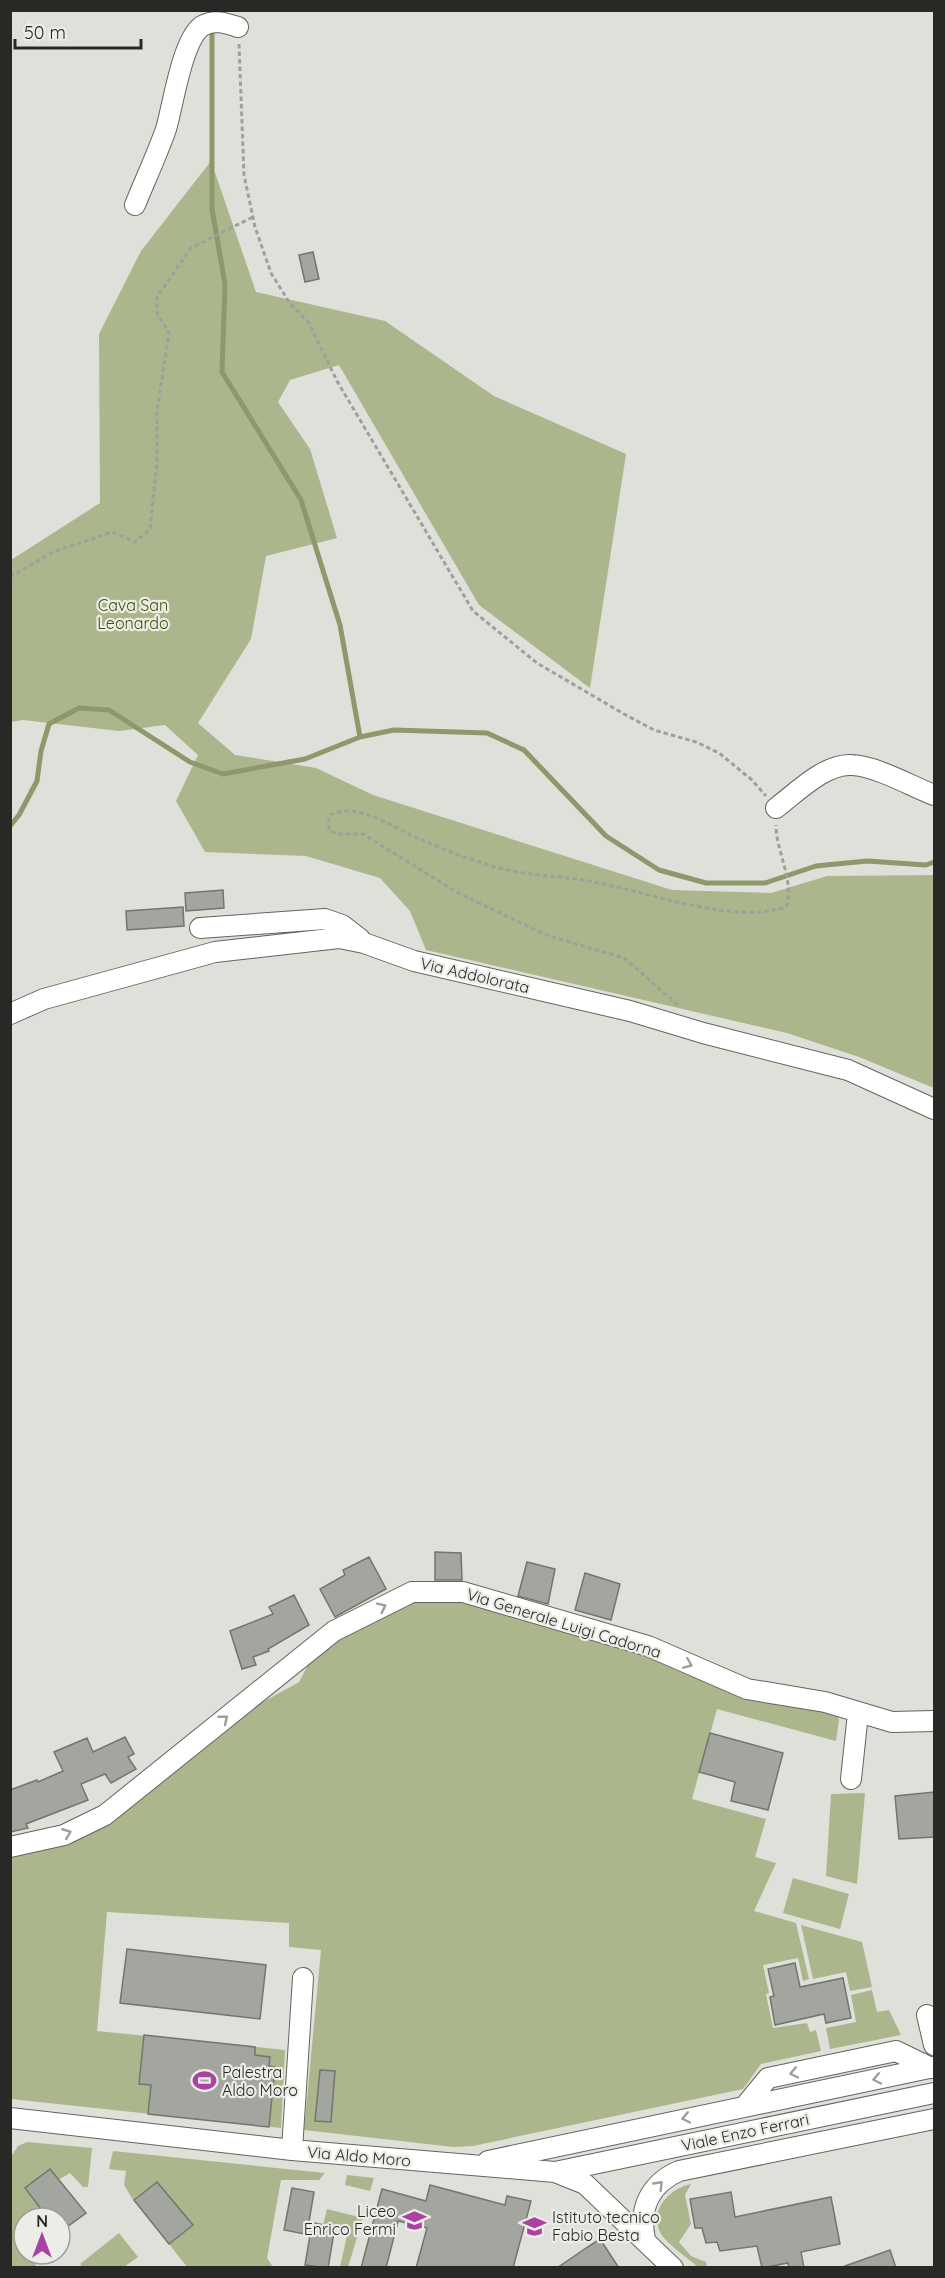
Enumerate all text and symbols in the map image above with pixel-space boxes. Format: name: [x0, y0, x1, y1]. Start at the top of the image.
scale bar: [15, 12, 141, 50]
text: 50 m: [24, 21, 66, 44]
park label: Cava San Leonardo: [97, 595, 169, 633]
street label: Via Addolorata: [418, 953, 532, 997]
street label: Via Generale Luigi Cadorna: [464, 1584, 664, 1662]
one-way arrow: [376, 1602, 387, 1614]
one-way arrow: [682, 1656, 693, 1668]
one-way arrow: [217, 1716, 228, 1727]
one-way arrow: [61, 1828, 72, 1840]
place label: Palestra Aldo Moro: [222, 2062, 298, 2100]
one-way arrow: [790, 2066, 800, 2079]
sports icon: Palestra Aldo Moro: [191, 2068, 217, 2094]
one-way arrow: [872, 2071, 882, 2084]
street label: Viale Enzo Ferrari: [679, 2109, 811, 2155]
one-way arrow: [682, 2111, 692, 2124]
street label: Via Aldo Moro: [306, 2142, 412, 2170]
one-way arrow: [652, 2181, 663, 2191]
place label: Liceo Enrico Fermi: [304, 2201, 396, 2239]
north arrow: [12, 2206, 72, 2266]
school or university icon: Liceo Enrico Fermi: [401, 2207, 427, 2233]
place label: Istituto tecnico Fabio Besta: [552, 2207, 660, 2245]
text: N: [36, 2211, 48, 2231]
school or university icon: Istituto tecnico Fabio Besta: [521, 2213, 547, 2239]

